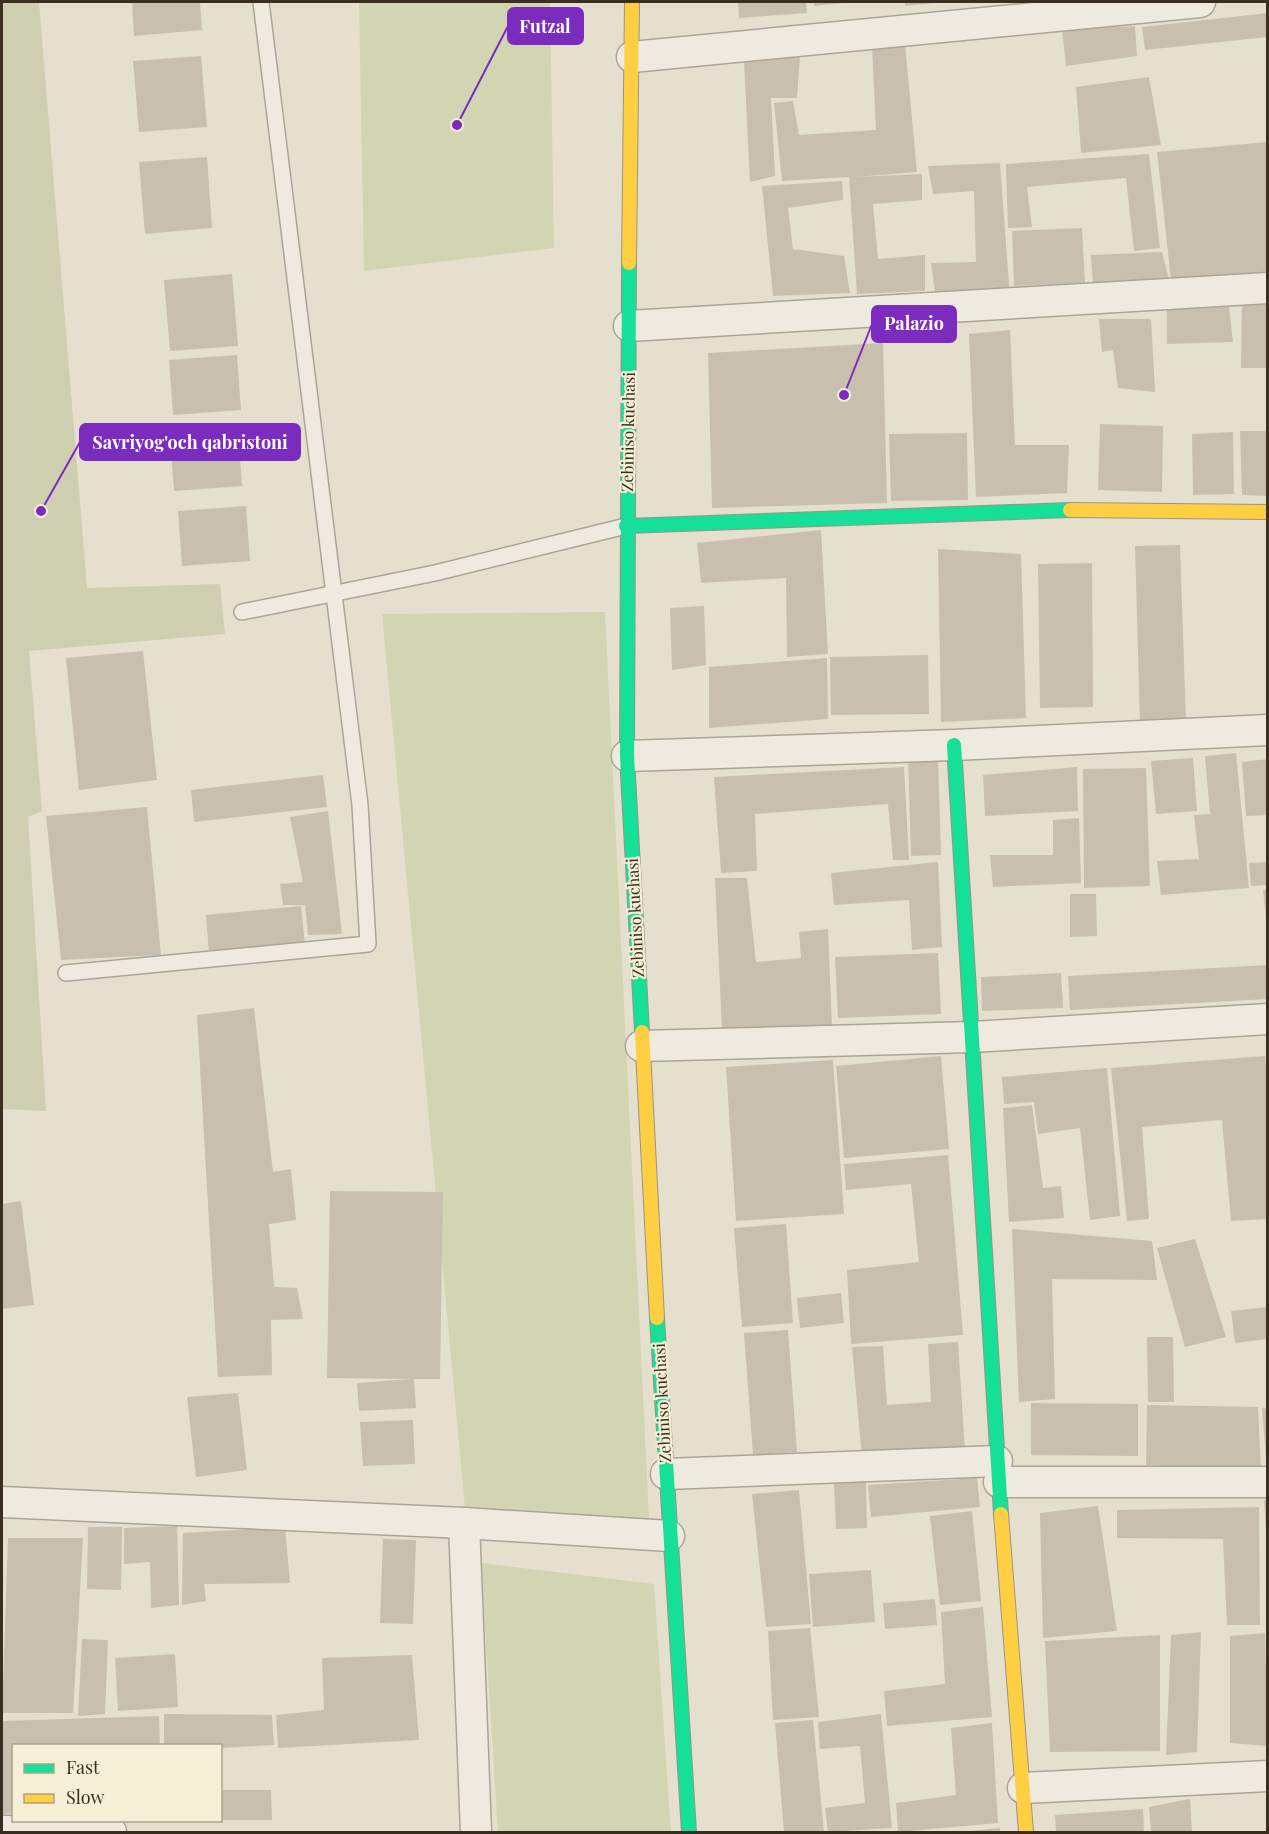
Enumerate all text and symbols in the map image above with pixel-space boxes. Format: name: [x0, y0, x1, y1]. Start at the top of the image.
callout: Futzal: [508, 8, 583, 44]
text: Futzal: [519, 14, 571, 38]
callout: Palazio: [872, 306, 956, 342]
text: Palazio: [884, 311, 944, 335]
street label: Zebiniso kuchasi: [616, 372, 639, 492]
callout: Savriyog'och qabristoni: [80, 424, 300, 460]
text: Savriyog'och qabristoni: [92, 430, 288, 454]
street label: Zebiniso kuchasi: [621, 857, 648, 978]
street label: Zebiniso kuchasi: [648, 1342, 675, 1463]
legend: [12, 1744, 222, 1822]
text: Fast: [66, 1755, 100, 1779]
text: Slow: [66, 1785, 104, 1809]

